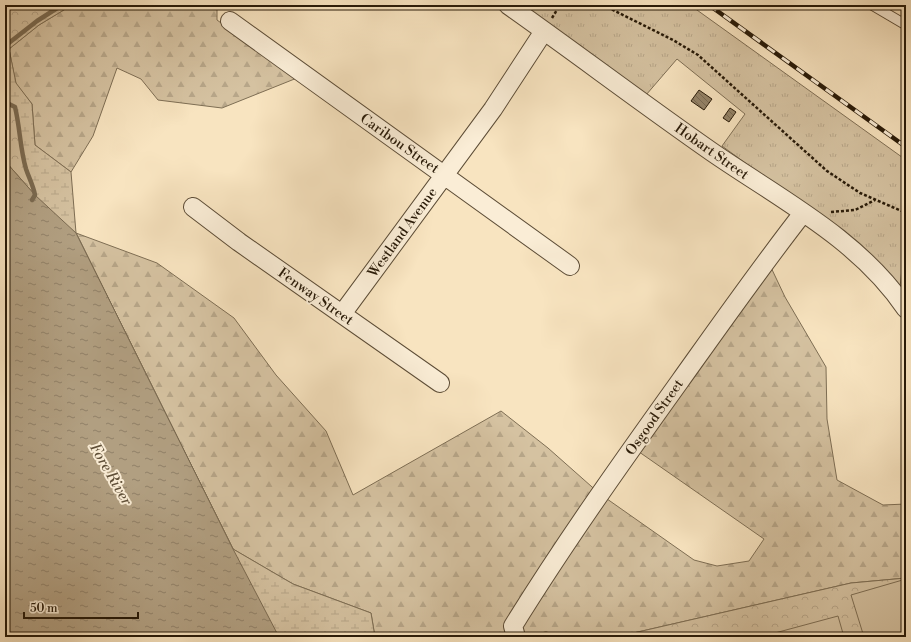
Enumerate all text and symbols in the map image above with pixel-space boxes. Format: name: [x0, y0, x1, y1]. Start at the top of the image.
street label: Caribou Street: [356, 110, 442, 178]
street label: Hobart Street: [671, 120, 752, 184]
street label: Westland Avenue: [364, 184, 441, 282]
street label: Fenway Street: [274, 264, 357, 329]
street label: Osgood Street: [622, 376, 688, 459]
water label: Fore River: [85, 440, 136, 509]
scale bar: [24, 594, 138, 620]
text: 50 m: [30, 601, 58, 616]

